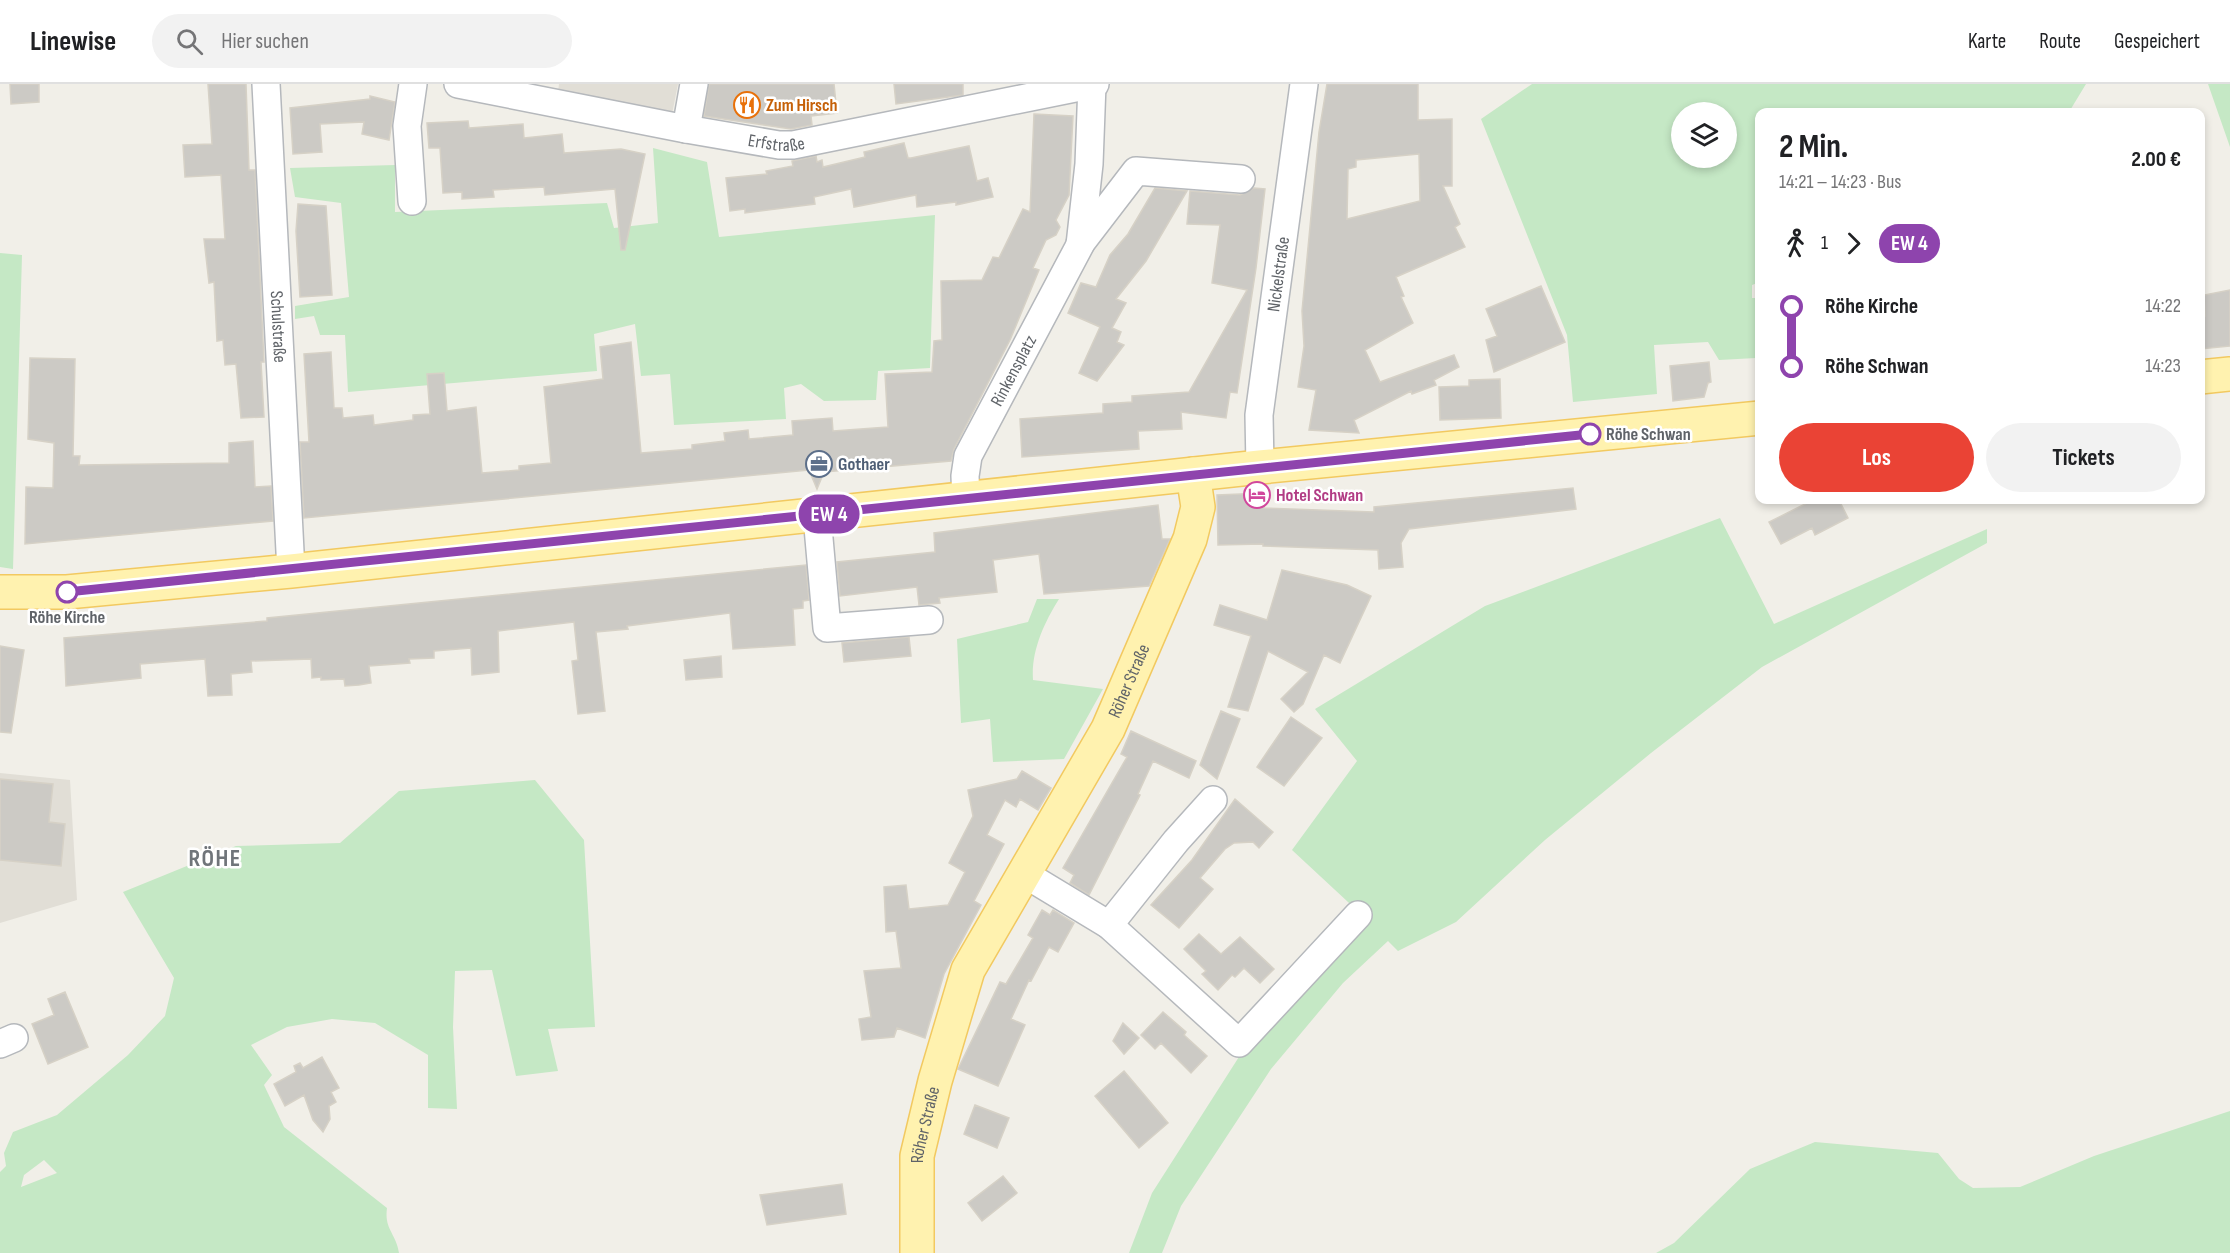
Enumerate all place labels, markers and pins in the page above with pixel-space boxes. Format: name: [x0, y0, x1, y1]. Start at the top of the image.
restaurant icon: Zum Hirsch: [732, 90, 762, 120]
place label: Zum Hirsch: [766, 95, 838, 116]
marker: Röhe Schwan: [1579, 423, 1601, 445]
place label: Röhe Schwan: [1606, 424, 1691, 445]
office icon: Gothaer: [804, 449, 834, 479]
place label: Gothaer: [838, 454, 890, 475]
hotel icon: Hotel Schwan: [1242, 480, 1272, 510]
place label: Hotel Schwan: [1276, 485, 1363, 506]
marker: Röhe Kirche: [56, 581, 78, 603]
place label: Röhe Kirche: [29, 607, 105, 628]

